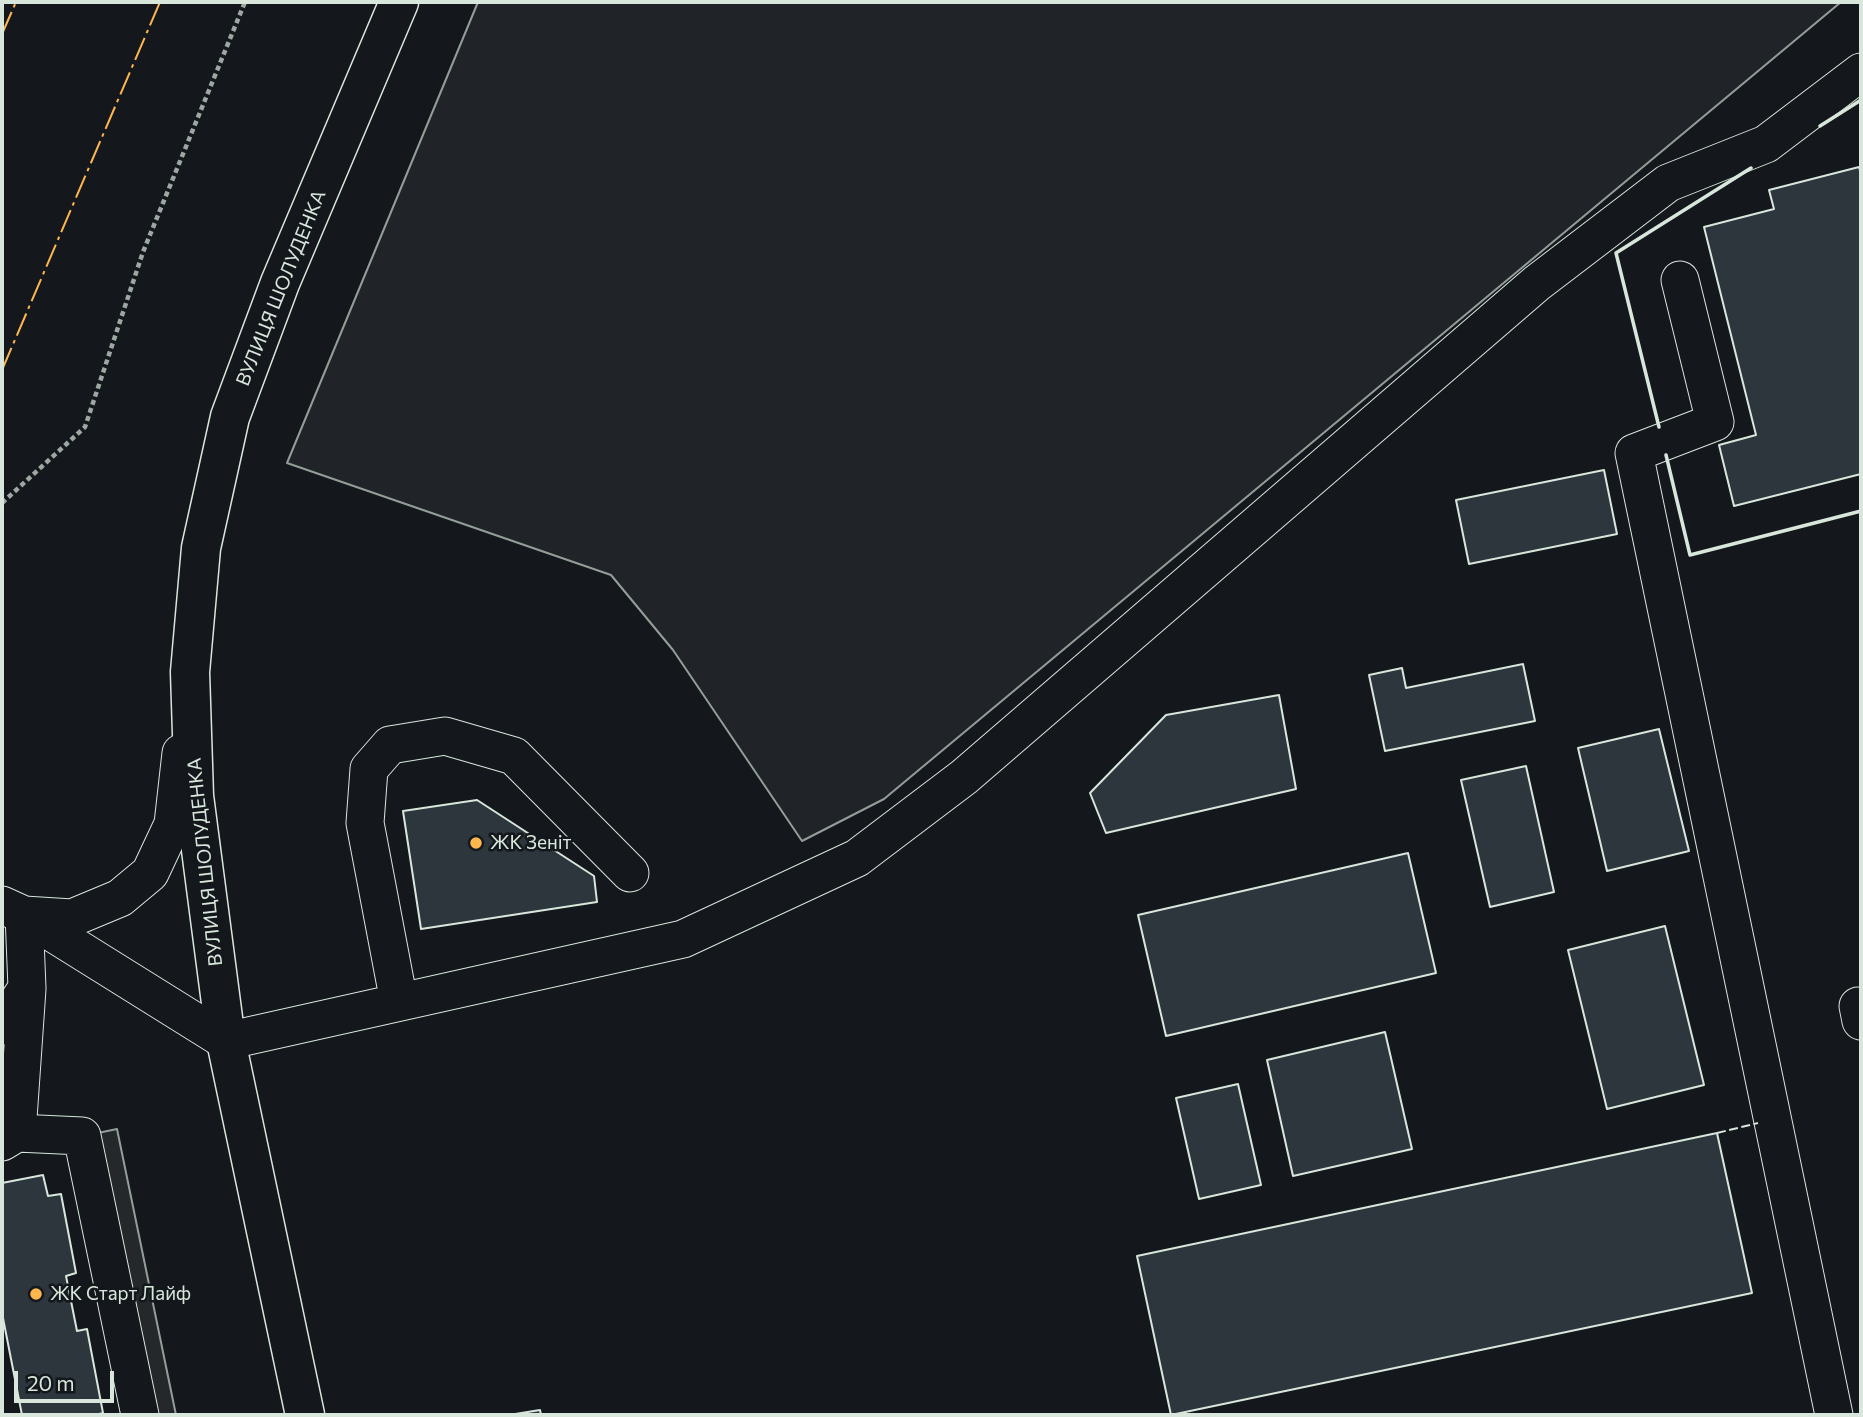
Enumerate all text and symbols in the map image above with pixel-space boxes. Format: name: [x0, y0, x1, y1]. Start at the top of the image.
street label: ВУЛИЦЯ ШОЛУДЕНКА: [231, 187, 331, 389]
street label: ВУЛИЦЯ ШОЛУДЕНКА: [183, 757, 227, 967]
place label: ЖК Зеніт: [490, 832, 572, 854]
marker: ЖК Зеніт: [468, 835, 484, 851]
place label: ЖК Старт Лайф: [50, 1283, 191, 1305]
marker: ЖК Старт Лайф: [28, 1286, 44, 1302]
scale bar: [18, 1358, 117, 1402]
text: 20 m: [27, 1370, 75, 1395]

